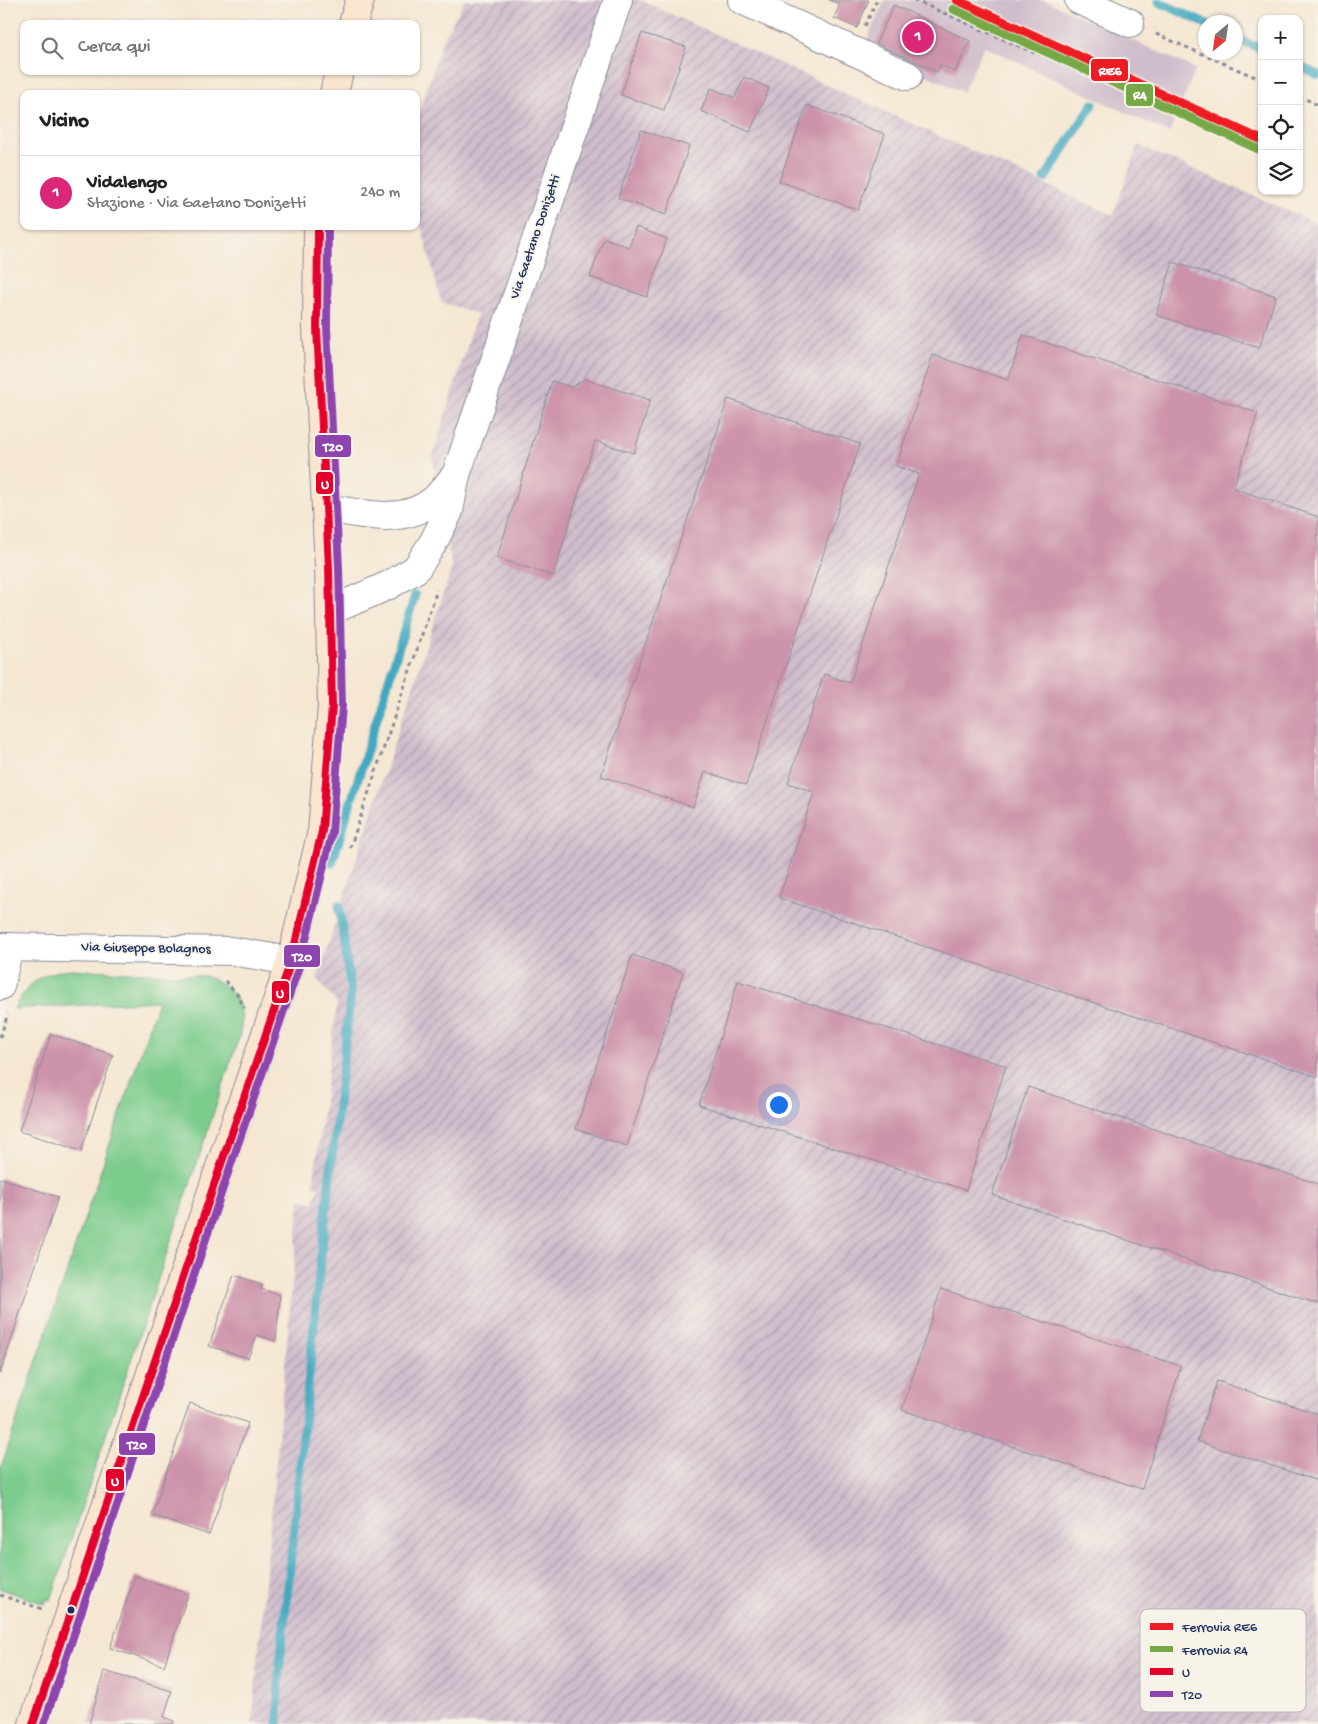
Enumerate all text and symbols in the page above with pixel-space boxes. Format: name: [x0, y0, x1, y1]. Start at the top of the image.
north arrow: [1198, 15, 1243, 60]
map controls: [1258, 15, 1303, 195]
button: +: [1258, 15, 1303, 60]
pin: 1: [902, 18, 934, 56]
search box: [20, 20, 420, 75]
icon: search: [38, 34, 66, 62]
text: Cerca qui: [78, 36, 151, 59]
line badge: RE6: [1090, 58, 1129, 82]
button: −: [1258, 60, 1303, 105]
text: RE6: [1097, 64, 1122, 81]
line badge: R4: [1125, 83, 1154, 107]
text: R4: [1132, 88, 1147, 105]
button: locate: [1258, 105, 1303, 150]
text: Vicino: [40, 110, 89, 135]
button: layers: [1258, 150, 1303, 195]
text: Vidalengo: [87, 172, 167, 195]
street label: Via Gaetano Donizetti: [506, 173, 565, 302]
text: 1: [53, 184, 59, 203]
text: 240 m: [360, 184, 400, 203]
text: Stazione · Via Gaetano Donizetti: [87, 195, 306, 214]
line badge: T20: [314, 434, 352, 458]
text: T20: [322, 440, 343, 457]
line badge: U: [315, 471, 334, 495]
text: U: [321, 477, 329, 494]
street label: Via Giuseppe Bolagnos: [80, 939, 212, 959]
line badge: T20: [283, 944, 321, 968]
text: T20: [291, 950, 312, 967]
line badge: U: [271, 980, 290, 1004]
text: U: [276, 986, 284, 1003]
your location: [766, 1092, 792, 1118]
line badge: T20: [118, 1432, 156, 1456]
text: T20: [126, 1438, 147, 1455]
line badge: U: [105, 1468, 125, 1492]
text: U: [111, 1474, 119, 1491]
unlabelled marker: [66, 1605, 76, 1615]
legend: [1140, 1609, 1306, 1712]
text: Ferrovia RE6: [1181, 1620, 1258, 1637]
text: Ferrovia R4: [1181, 1643, 1248, 1660]
text: U: [1182, 1665, 1190, 1682]
text: T20: [1181, 1688, 1202, 1705]

